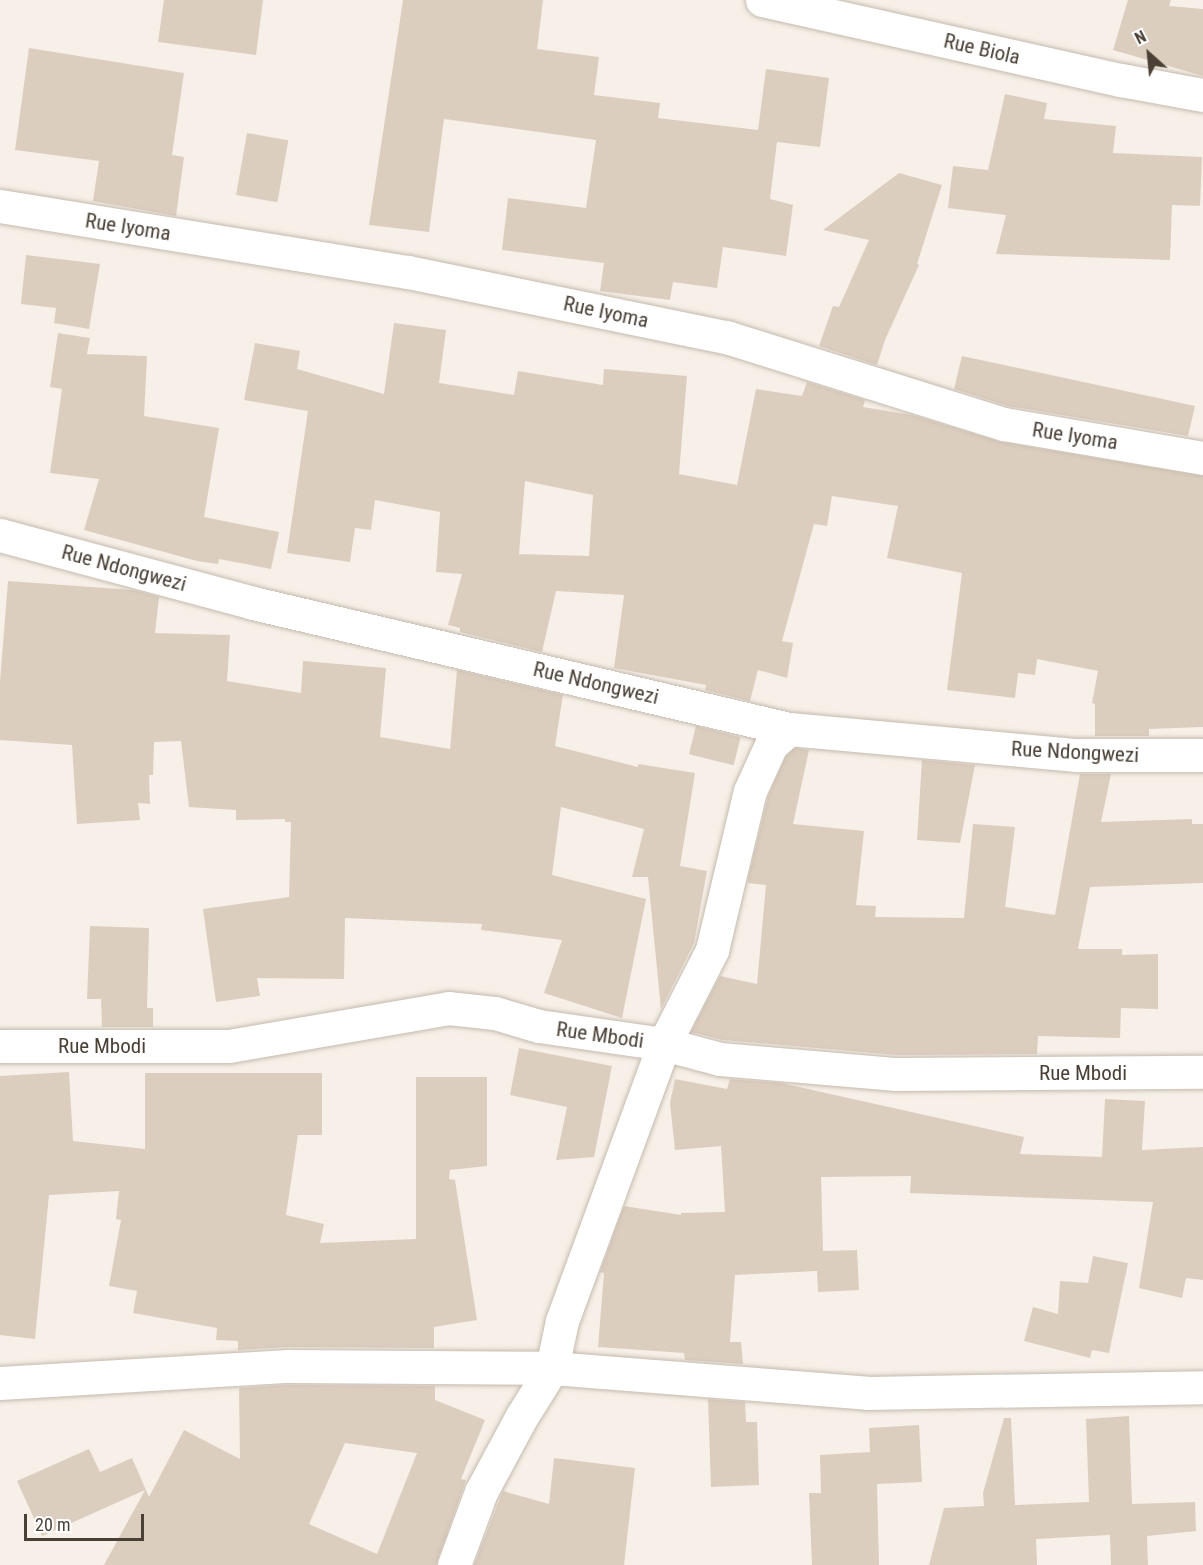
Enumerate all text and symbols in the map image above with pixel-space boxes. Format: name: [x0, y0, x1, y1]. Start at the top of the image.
north arrow: [1119, 24, 1179, 84]
text: N: [1132, 27, 1149, 48]
street label: Rue Biola: [941, 28, 1023, 70]
street label: Rue Iyoma: [83, 208, 173, 246]
street label: Rue Iyoma: [561, 291, 651, 333]
street label: Rue Iyoma: [1030, 417, 1120, 455]
street label: Rue Ndongwezi: [59, 539, 189, 597]
street label: Rue Ndongwezi: [531, 656, 661, 710]
street label: Rue Ndongwezi: [1010, 736, 1140, 768]
street label: Rue Mbodi: [555, 1016, 645, 1054]
street label: Rue Mbodi: [58, 1033, 146, 1059]
street label: Rue Mbodi: [1039, 1060, 1127, 1086]
scale bar: [27, 1502, 147, 1540]
text: 20 m: [35, 1514, 70, 1535]

